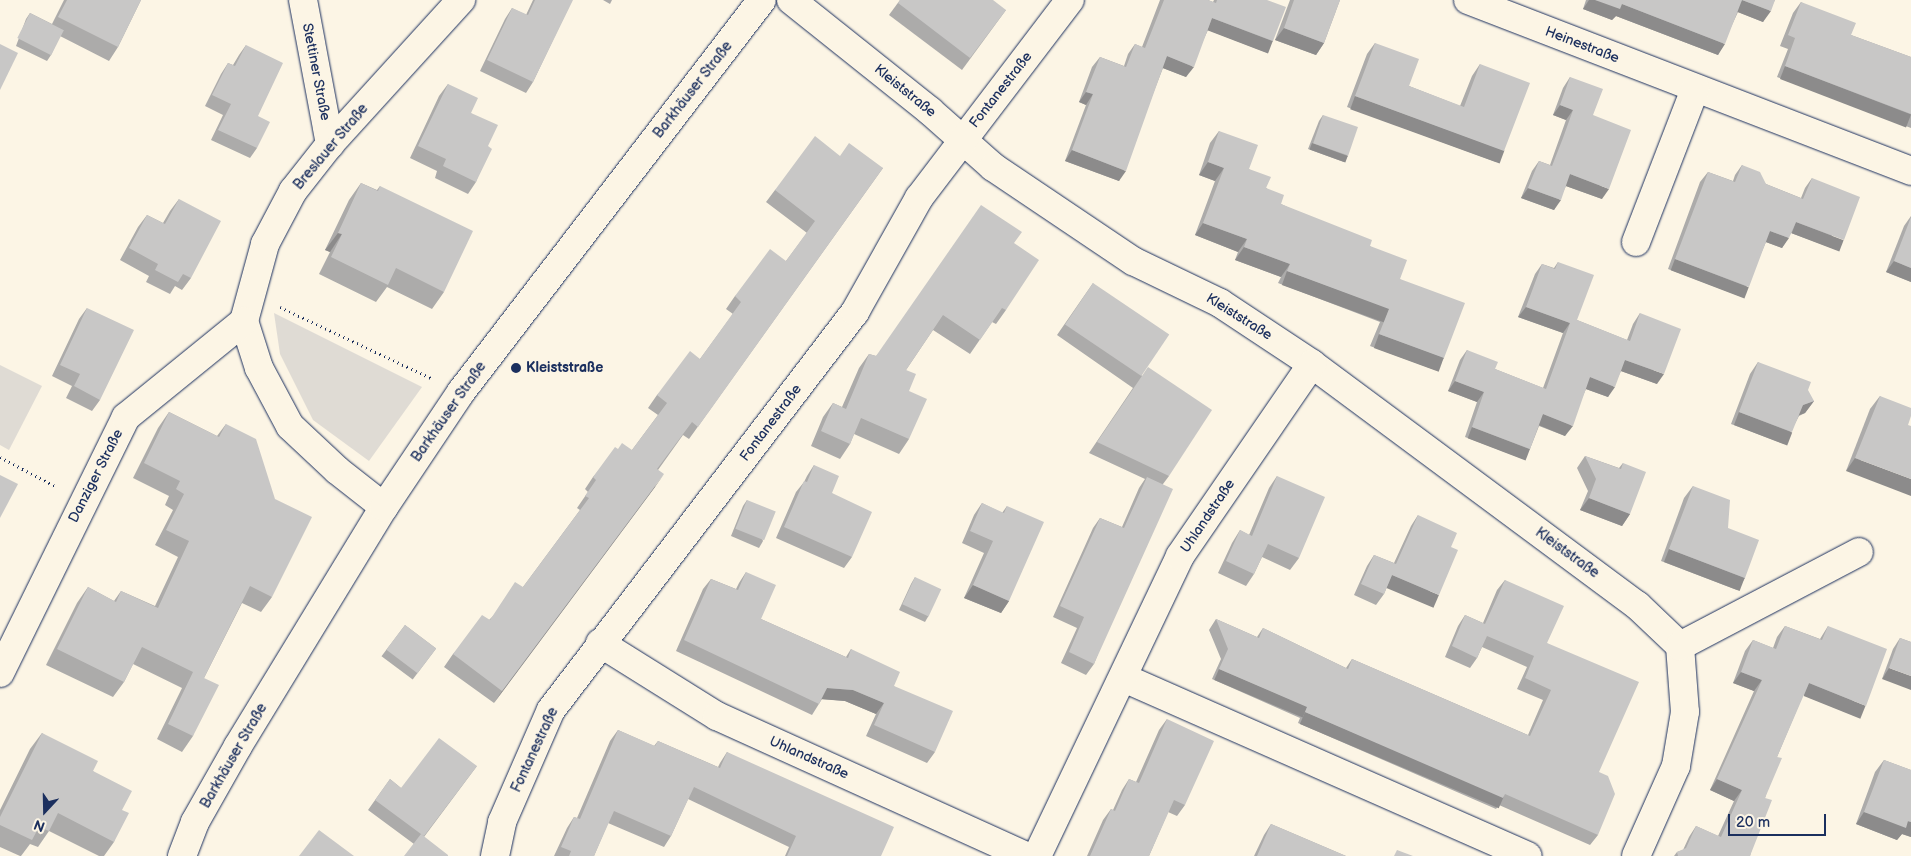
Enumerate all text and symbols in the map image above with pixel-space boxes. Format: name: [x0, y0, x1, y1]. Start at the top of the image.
street label: Stettiner Straße: [298, 22, 334, 122]
street label: Heinestraße: [1543, 23, 1621, 67]
street label: Barkhäuser Straße: [650, 38, 736, 142]
street label: Fontanestraße: [966, 49, 1036, 131]
street label: Kleiststraße: [871, 61, 939, 121]
street label: Breslauer Straße: [290, 101, 372, 193]
street label: Kleiststraße: [1203, 290, 1275, 344]
street label: Barkhäuser Straße: [408, 359, 490, 465]
place label: Kleiststraße: [526, 360, 603, 376]
marker: Kleiststraße: [510, 362, 522, 374]
street label: Fontanestraße: [737, 381, 805, 465]
street label: Danziger Straße: [65, 426, 127, 526]
street label: Uhlandstraße: [1177, 476, 1239, 556]
street label: Kleiststraße: [1532, 524, 1602, 582]
street label: Barkhäuser Straße: [197, 700, 271, 812]
street label: Fontanestraße: [508, 705, 562, 795]
street label: Uhlandstraße: [767, 733, 851, 783]
north arrow: [20, 786, 70, 836]
scale bar: [1731, 804, 1828, 836]
text: 20 m: [1736, 813, 1770, 832]
text: N: [31, 816, 47, 835]

